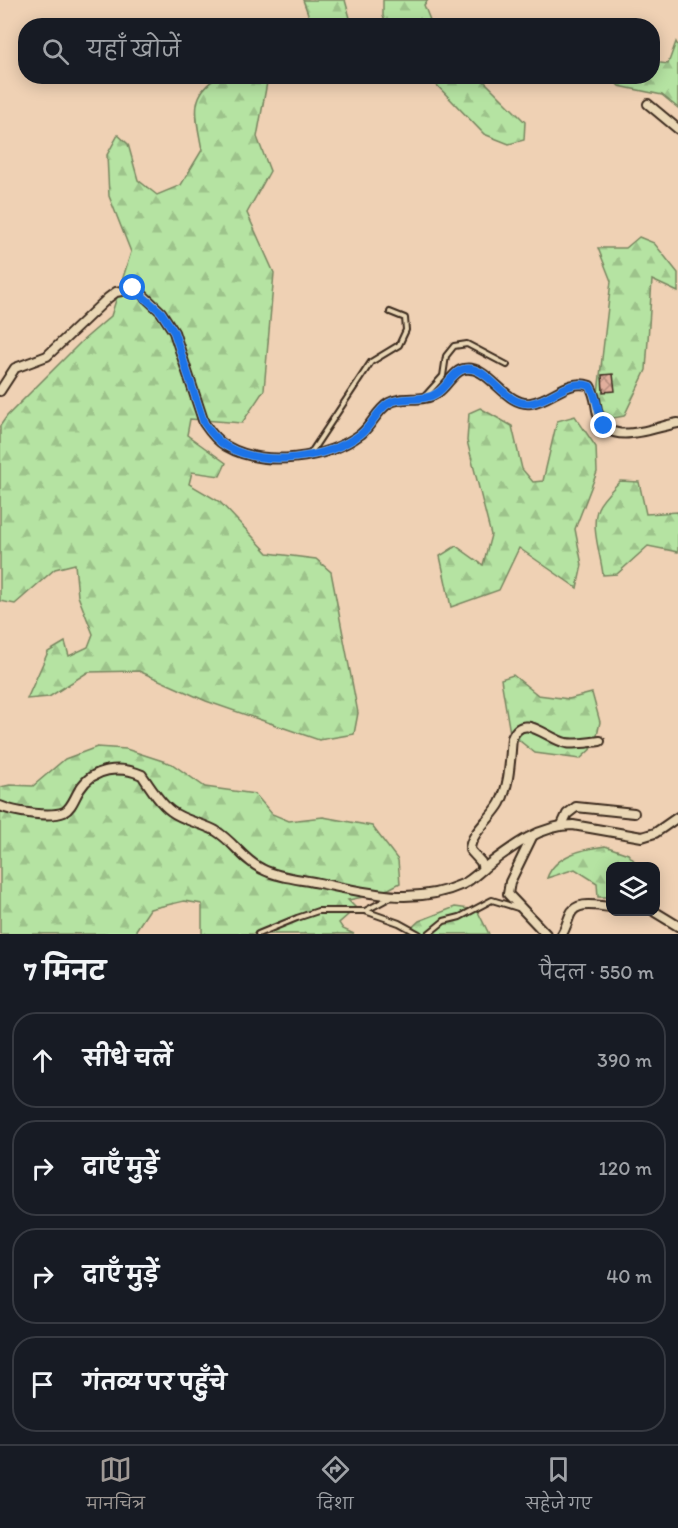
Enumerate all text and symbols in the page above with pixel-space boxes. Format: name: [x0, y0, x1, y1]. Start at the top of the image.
search box: [18, 18, 660, 84]
icon: search: [39, 35, 72, 68]
text: यहाँ खोजें: [87, 36, 181, 63]
route start: [119, 274, 145, 300]
route end: [590, 412, 616, 438]
map controls: [606, 862, 660, 916]
button: layers: [606, 862, 660, 916]
text: 7 मिनट: [24, 955, 106, 987]
text: पैदल · 550 m: [539, 960, 654, 984]
icon: ahead: [26, 1044, 59, 1077]
text: सीधे चलें: [83, 1045, 172, 1072]
text: 390 m: [597, 1048, 652, 1072]
icon: right: [26, 1152, 59, 1185]
text: दाएँ मुड़ें: [83, 1153, 159, 1180]
text: 120 m: [599, 1156, 652, 1180]
icon: right: [26, 1260, 59, 1293]
text: दाएँ मुड़ें: [83, 1261, 159, 1288]
text: 40 m: [606, 1264, 652, 1288]
icon: arrive: [26, 1368, 59, 1401]
text: गंतव्य पर पहुँचे: [83, 1369, 227, 1396]
tab: मानचित्र: [86, 1453, 145, 1521]
tab: दिशा: [317, 1453, 354, 1521]
tab: सहेजे गए: [526, 1453, 592, 1521]

